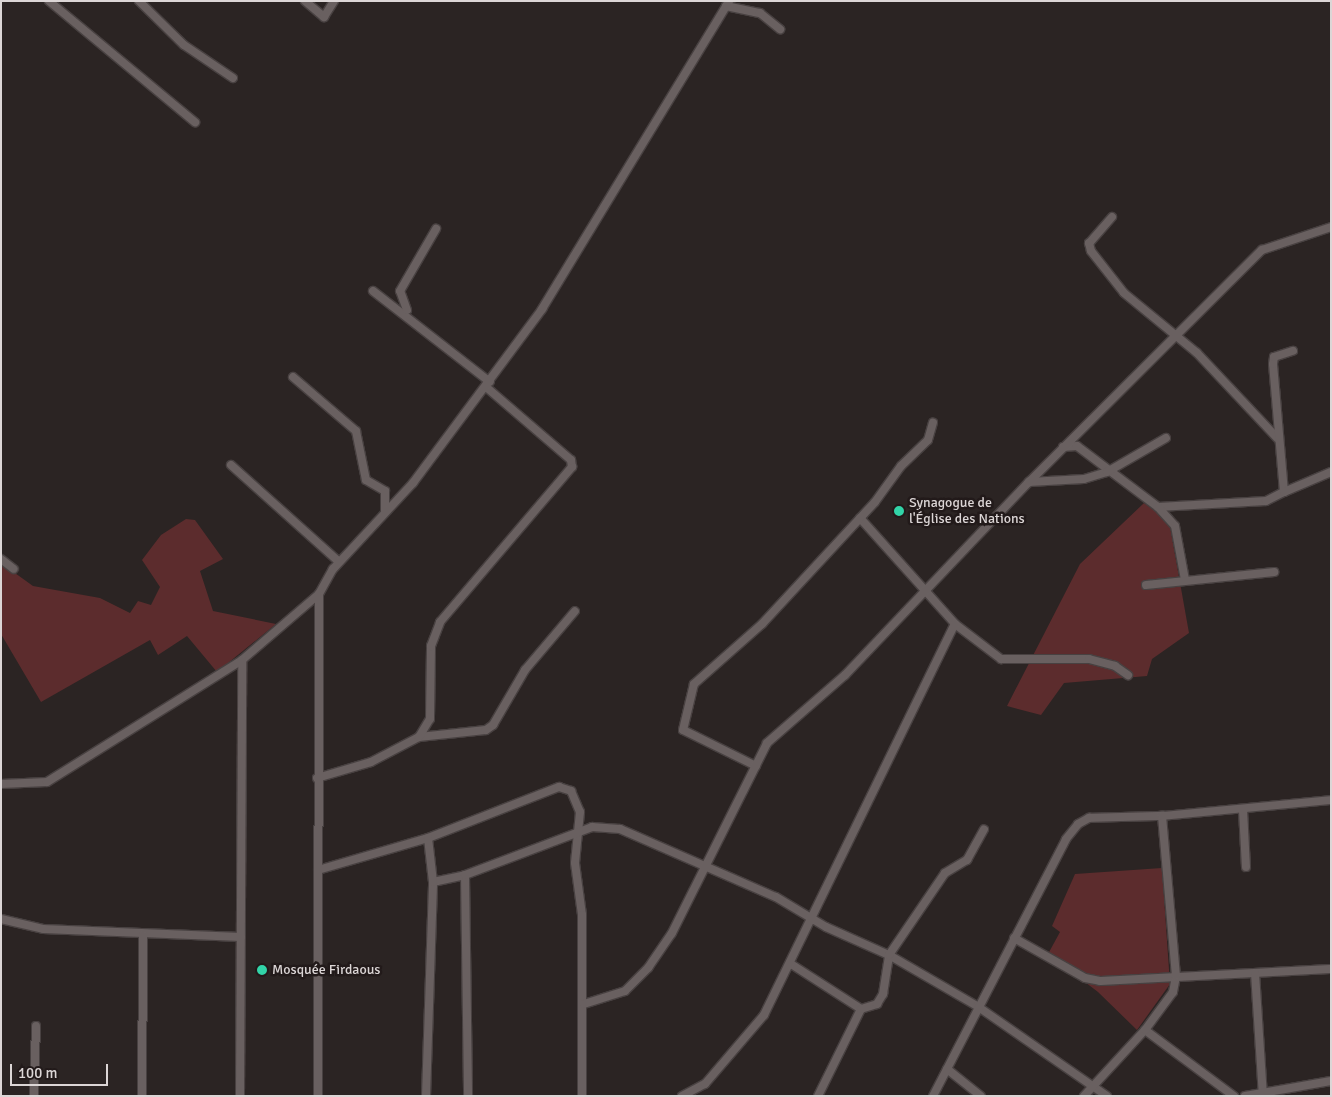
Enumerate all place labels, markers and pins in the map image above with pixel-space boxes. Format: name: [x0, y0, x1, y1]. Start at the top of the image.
place label: Synagogue de l'Église des Nations: [909, 495, 1025, 528]
marker: Synagogue de l'Église des Nations: [893, 505, 905, 517]
place label: Mosquée Firdaous: [272, 962, 380, 978]
marker: Mosquée Firdaous: [256, 964, 268, 976]

